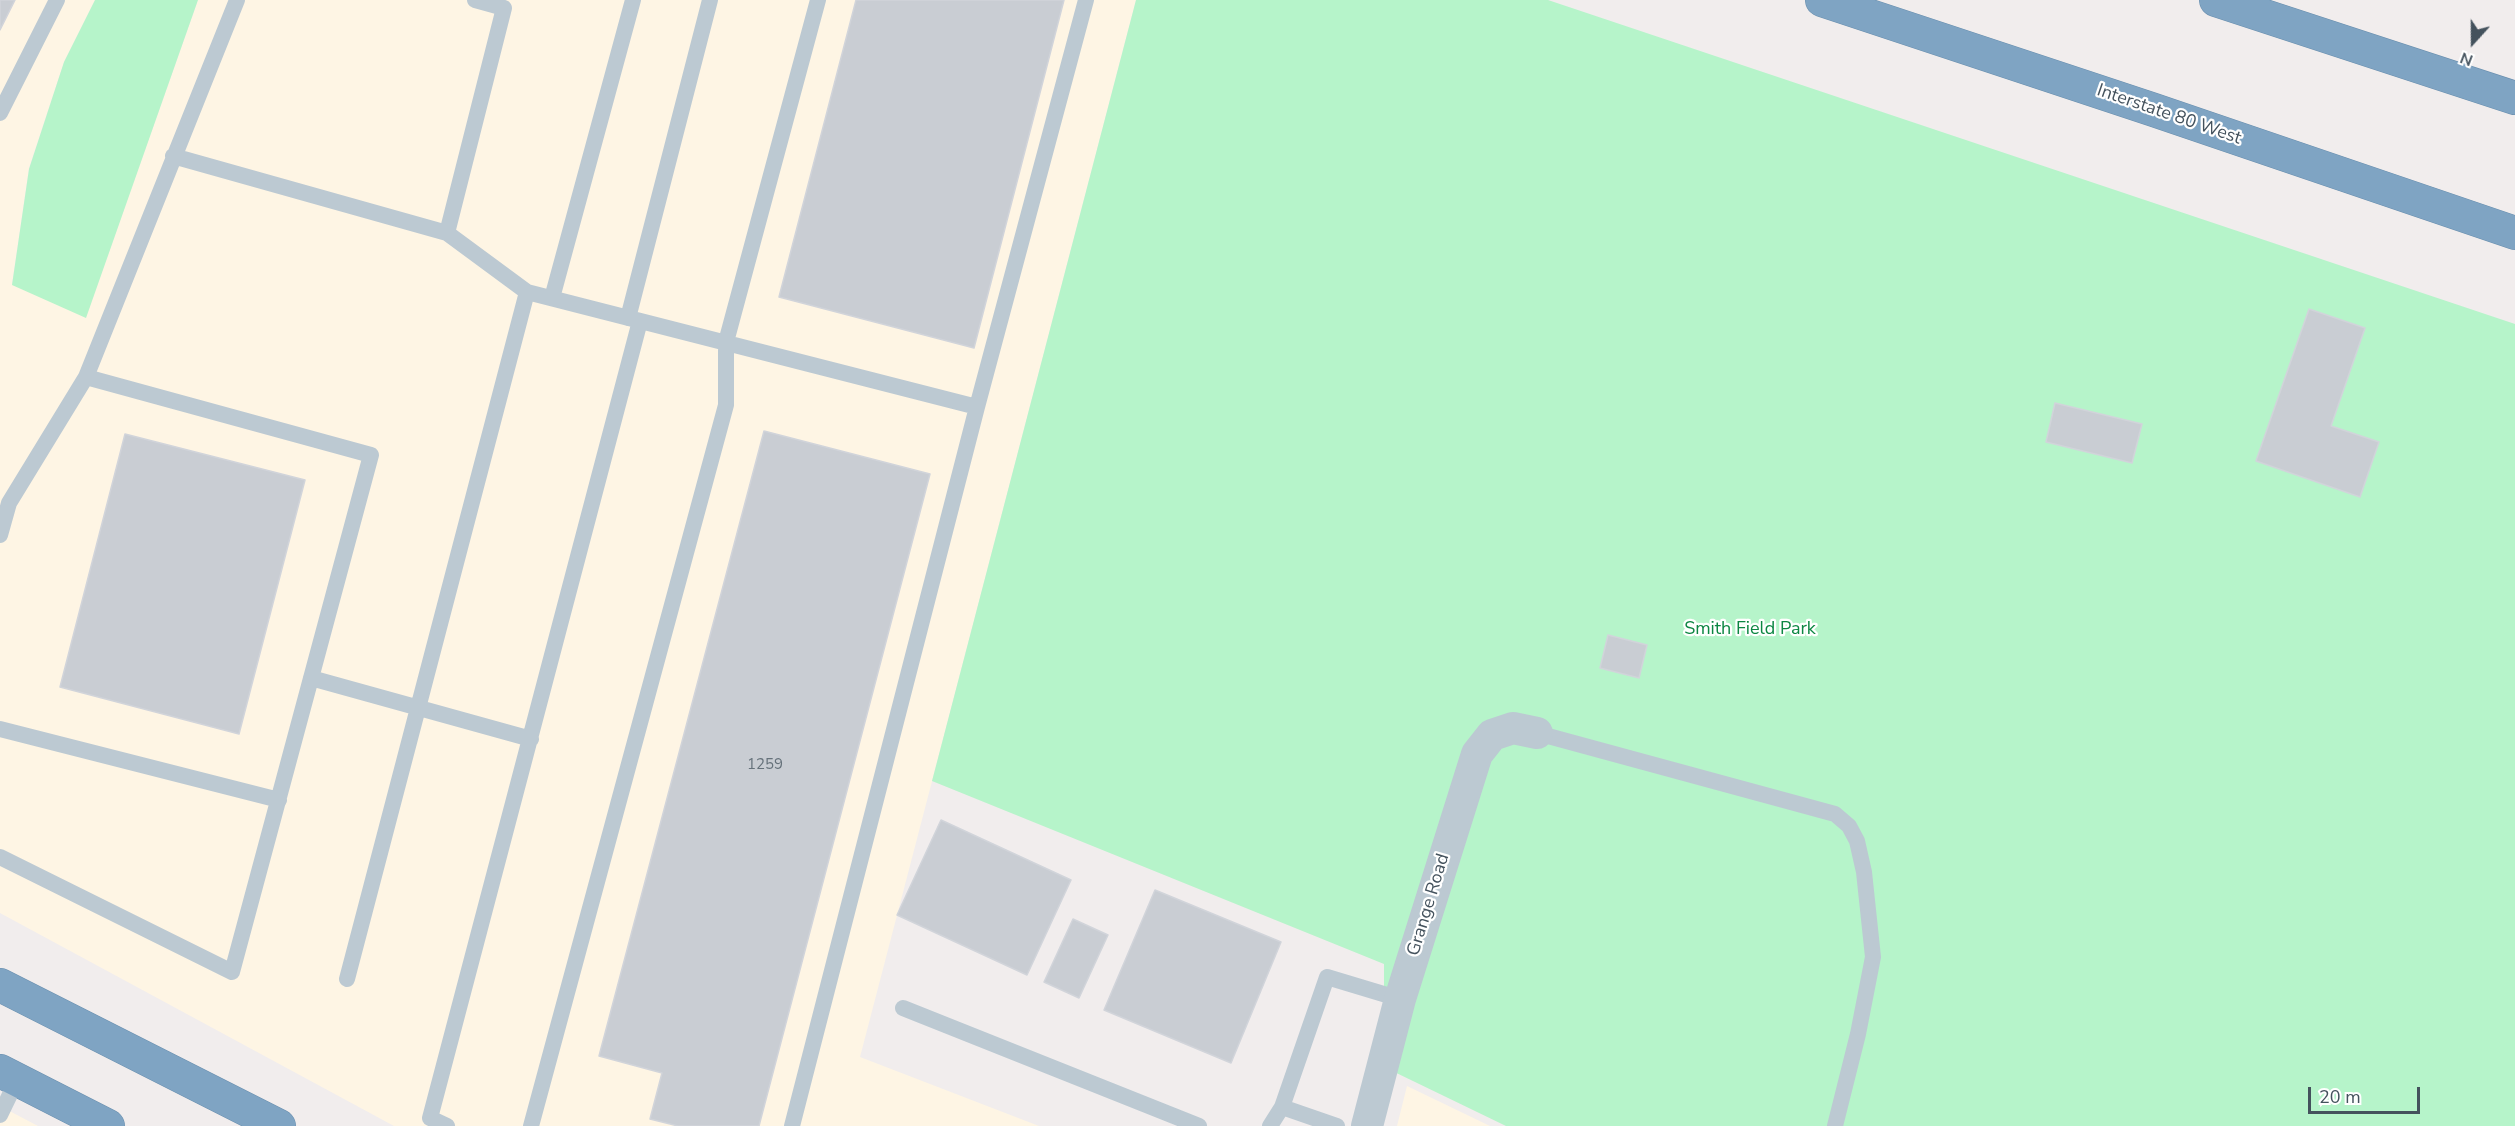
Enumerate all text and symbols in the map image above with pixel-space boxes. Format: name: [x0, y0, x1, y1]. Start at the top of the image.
north arrow: [2443, 12, 2503, 72]
text: N: [2457, 46, 2476, 71]
street label: Interstate 80 West: [2094, 80, 2244, 150]
park label: Smith Field Park: [1684, 619, 1816, 641]
house number: 1259: [747, 756, 783, 774]
street label: Grange Road: [1403, 851, 1455, 959]
scale bar: [2311, 1075, 2424, 1113]
text: 20 m: [2319, 1085, 2361, 1109]

